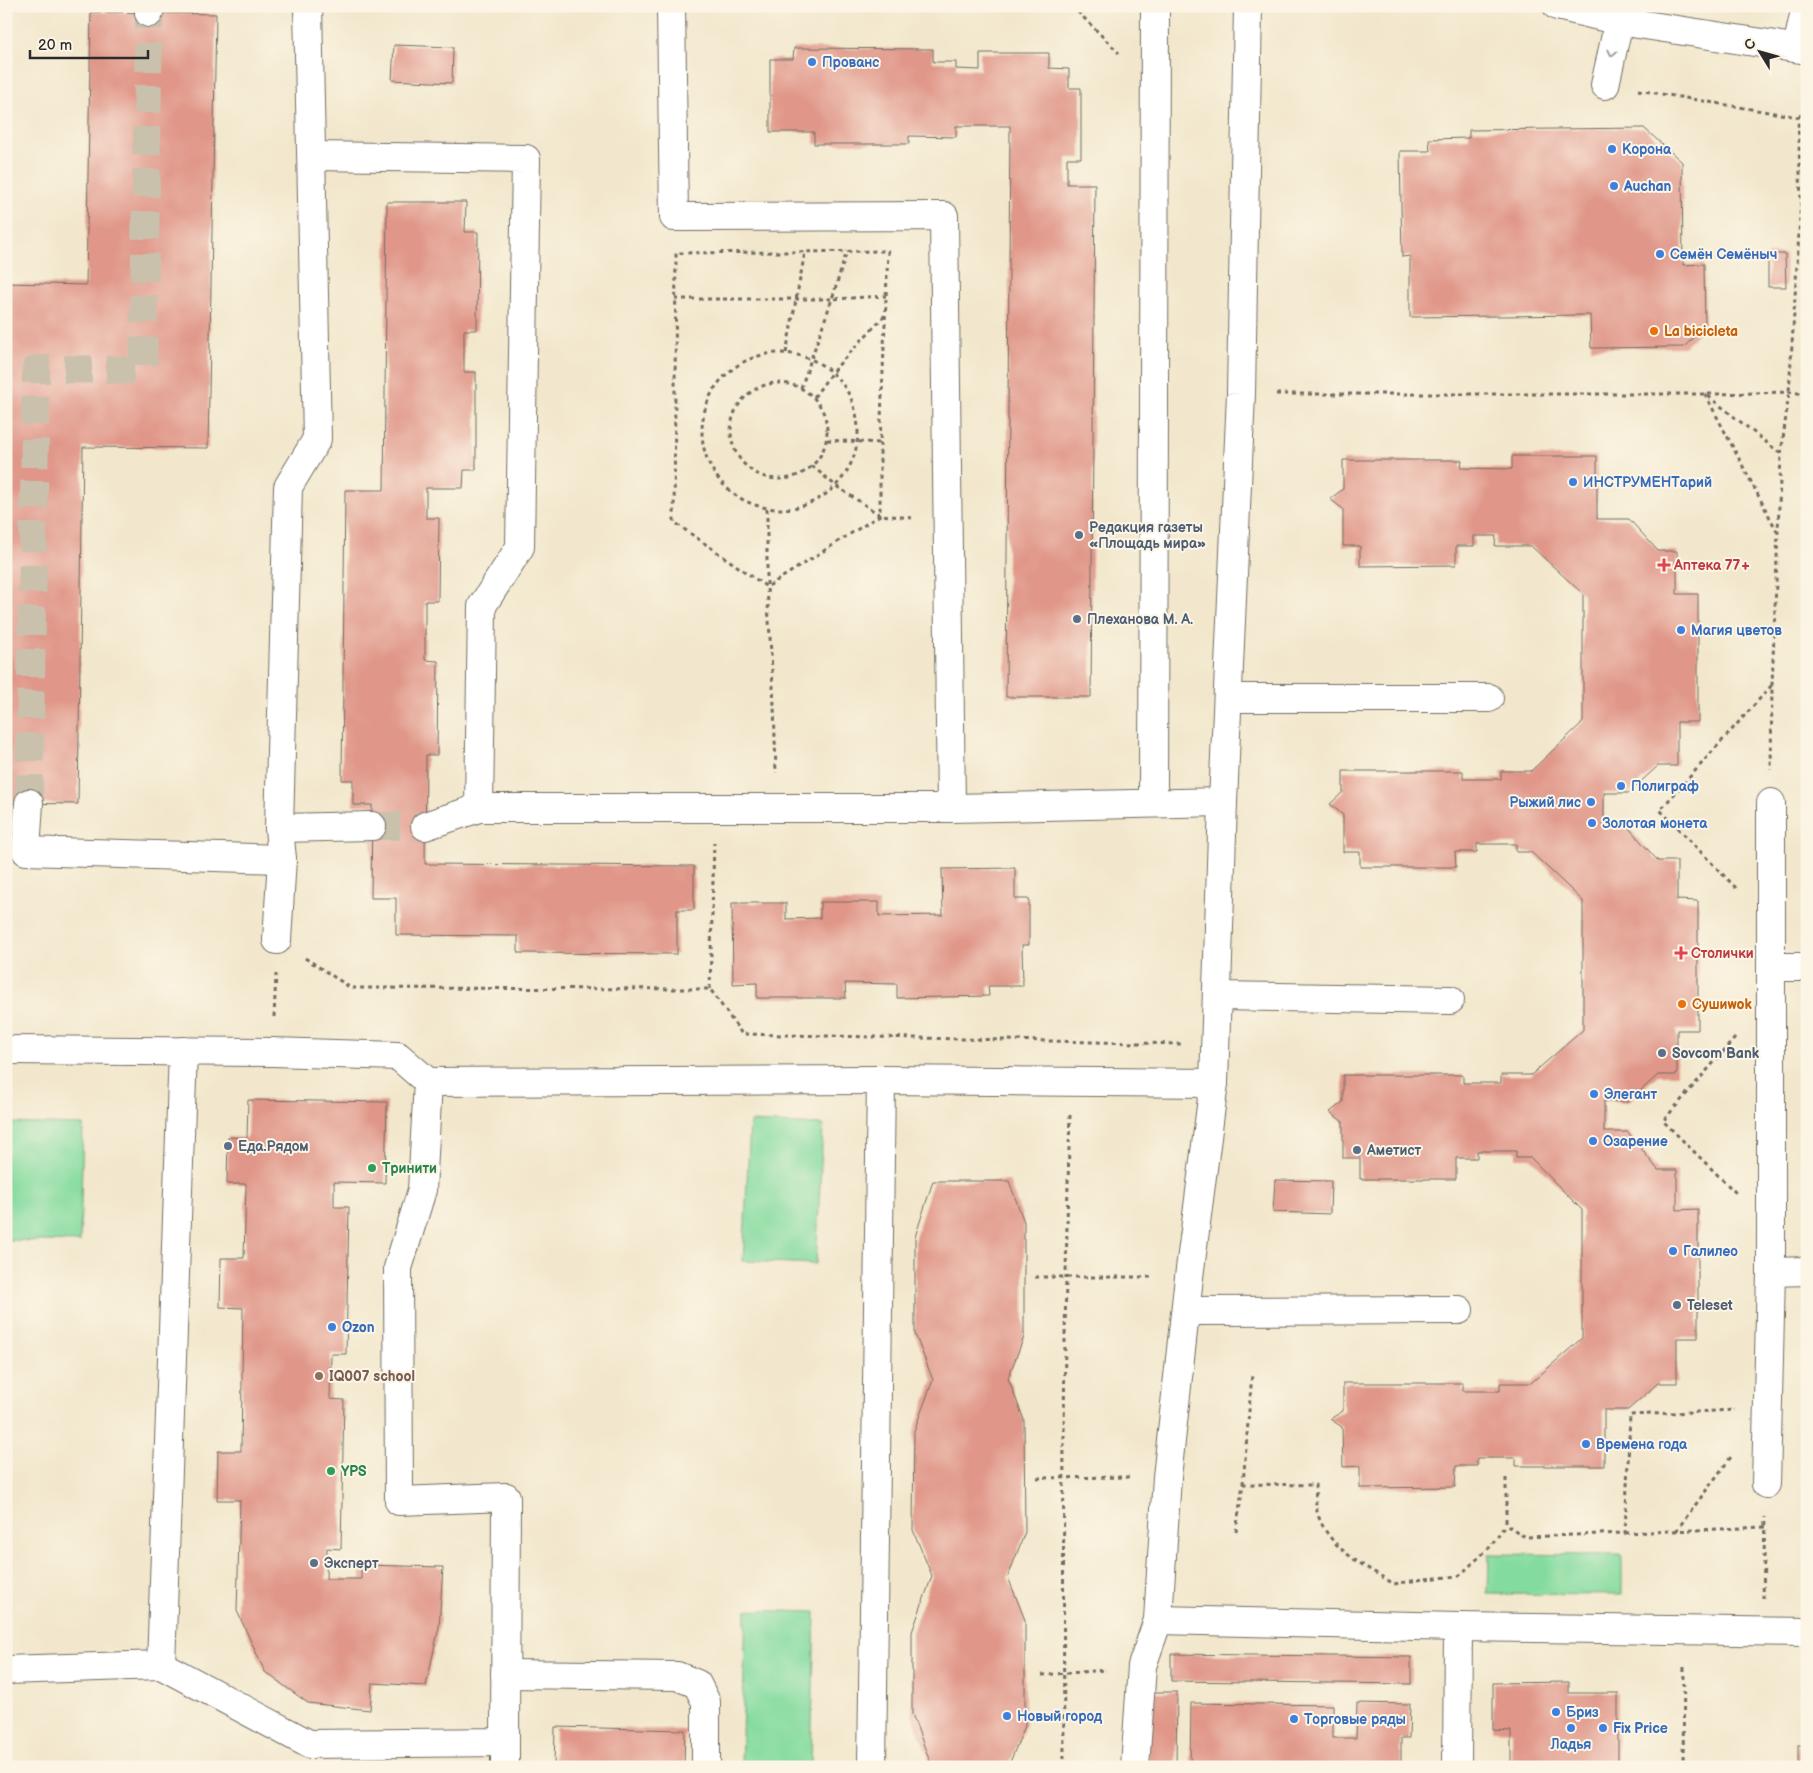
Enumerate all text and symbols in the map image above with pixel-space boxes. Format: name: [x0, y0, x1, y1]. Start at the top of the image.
scale bar: [30, 28, 148, 60]
north arrow: [1736, 28, 1786, 78]
text: С: [1740, 35, 1760, 53]
text: 20 m: [38, 36, 72, 55]
one-way arrow: [1607, 48, 1618, 57]
place label: Прованс: [822, 54, 879, 71]
marker: Прованс: [806, 56, 818, 68]
place label: Корона: [1622, 141, 1672, 158]
marker: Корона: [1606, 143, 1618, 155]
place label: Auchan: [1623, 178, 1672, 195]
marker: Auchan: [1608, 180, 1620, 192]
place label: Семён Семёныч: [1670, 246, 1777, 263]
marker: Семён Семёныч: [1654, 248, 1666, 260]
place label: La bicicleta: [1664, 323, 1738, 340]
marker: La bicicleta: [1648, 325, 1660, 337]
place label: ИНСТРУМЕНТарий: [1583, 474, 1712, 491]
marker: ИНСТРУМЕНТарий: [1567, 476, 1579, 488]
place label: Редакция газеты «Площадь мира»: [1089, 519, 1206, 552]
marker: Редакция газеты «Площадь мира»: [1073, 529, 1085, 541]
place label: Аптека 77+: [1673, 557, 1751, 574]
marker: Аптека 77+: [1658, 559, 1670, 571]
place label: Плеханова М. А.: [1087, 611, 1193, 628]
marker: Плеханова М. А.: [1071, 613, 1083, 625]
place label: Магия цветов: [1691, 622, 1782, 639]
marker: Магия цветов: [1675, 624, 1687, 636]
place label: Полиграф: [1631, 778, 1699, 795]
marker: Полиграф: [1615, 780, 1627, 792]
place label: Рыжий лис: [1509, 794, 1581, 811]
marker: Рыжий лис: [1585, 796, 1597, 808]
place label: Золотая монета: [1602, 815, 1708, 832]
marker: Золотая монета: [1586, 817, 1598, 829]
place label: Столички: [1691, 945, 1754, 962]
marker: Столички: [1675, 947, 1687, 959]
place label: Сушиwok: [1692, 996, 1753, 1013]
marker: Сушиwok: [1676, 998, 1688, 1010]
place label: Sovcom Bank: [1672, 1045, 1760, 1062]
marker: Sovcom Bank: [1656, 1047, 1668, 1059]
place label: Элегант: [1604, 1086, 1657, 1103]
marker: Элегант: [1588, 1088, 1600, 1100]
place label: Озарение: [1603, 1133, 1668, 1150]
marker: Озарение: [1587, 1135, 1599, 1147]
place label: Еда.Рядом: [238, 1138, 309, 1155]
marker: Еда.Рядом: [222, 1140, 234, 1152]
place label: Аметист: [1366, 1142, 1422, 1159]
marker: Аметист: [1351, 1144, 1363, 1156]
place label: Тринити: [382, 1160, 437, 1177]
marker: Тринити: [366, 1162, 378, 1174]
place label: Галилео: [1683, 1243, 1738, 1260]
marker: Галилео: [1667, 1245, 1679, 1257]
place label: Teleset: [1687, 1297, 1733, 1314]
marker: Teleset: [1671, 1299, 1683, 1311]
place label: Ozon: [342, 1319, 375, 1336]
marker: Ozon: [326, 1321, 338, 1333]
place label: IQ007 school: [329, 1368, 415, 1385]
marker: IQ007 school: [313, 1370, 325, 1382]
place label: Времена года: [1596, 1436, 1688, 1453]
marker: Времена года: [1580, 1438, 1592, 1450]
place label: YPS: [341, 1463, 367, 1480]
marker: YPS: [325, 1465, 337, 1477]
place label: Эксперт: [324, 1555, 379, 1572]
marker: Эксперт: [308, 1557, 320, 1569]
place label: Бриз: [1566, 1704, 1599, 1721]
marker: Бриз: [1550, 1706, 1562, 1718]
place label: Новый город: [1017, 1708, 1103, 1725]
marker: Новый город: [1001, 1710, 1013, 1722]
place label: Торговые ряды: [1304, 1711, 1406, 1728]
marker: Торговые ряды: [1288, 1713, 1300, 1725]
place label: Fix Price: [1613, 1720, 1668, 1737]
marker: Ладья: [1565, 1722, 1577, 1734]
marker: Fix Price: [1597, 1722, 1609, 1734]
place label: Ладья: [1550, 1736, 1591, 1753]

